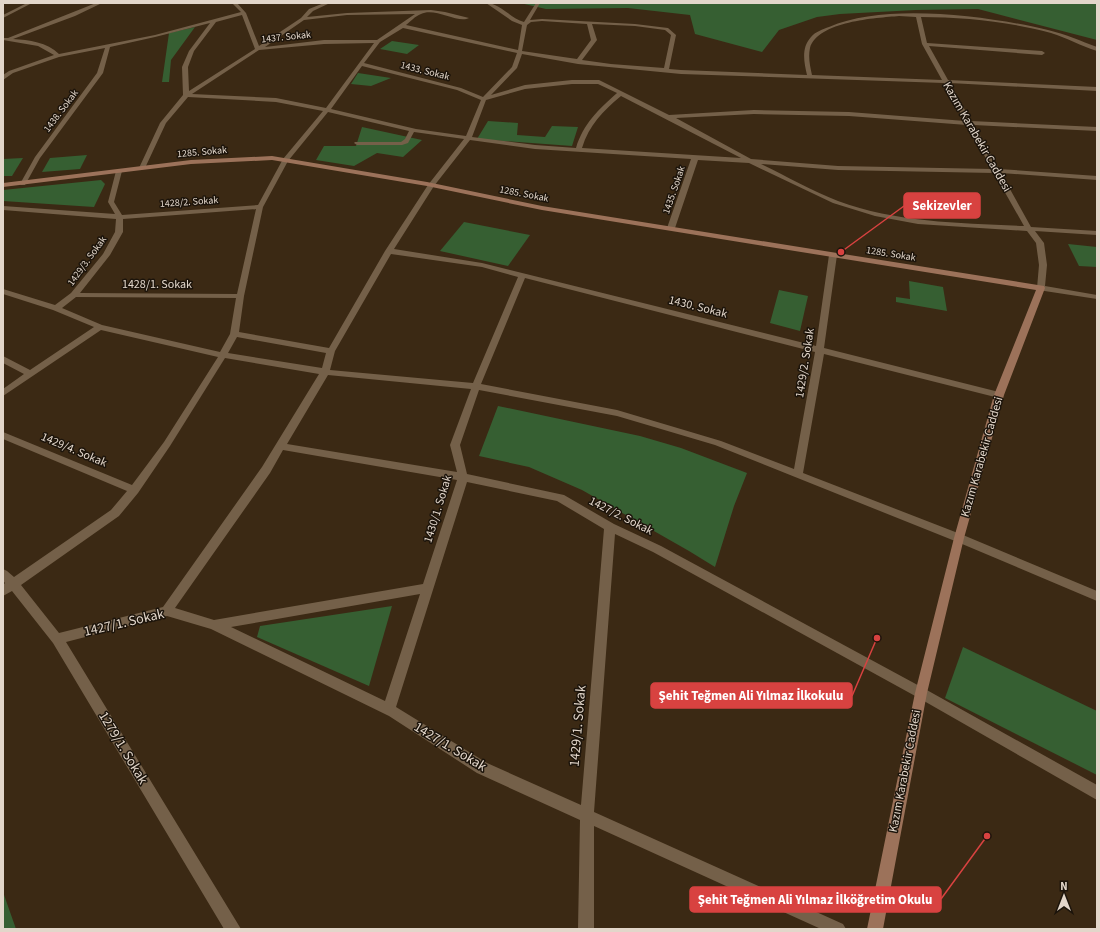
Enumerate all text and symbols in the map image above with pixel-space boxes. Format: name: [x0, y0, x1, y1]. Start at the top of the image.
street label: 1437. Sokak: [260, 27, 312, 47]
street label: 1433. Sokak: [399, 58, 451, 84]
street label: Kazım Karabekir Caddesi: [939, 79, 1016, 195]
street label: 1438. Sokak: [40, 87, 82, 135]
street label: 1285. Sokak: [176, 143, 228, 161]
street label: 1435. Sokak: [659, 164, 689, 216]
street label: 1285. Sokak: [498, 182, 550, 206]
street label: 1428/2. Sokak: [159, 193, 219, 211]
callout: Sekizevler: [904, 193, 980, 218]
text: Sekizevler: [912, 197, 973, 215]
street label: 1429/3. Sokak: [64, 233, 110, 289]
street label: 1285. Sokak: [865, 243, 917, 265]
street label: 1428/1. Sokak: [122, 276, 192, 293]
street label: 1430. Sokak: [667, 291, 729, 323]
street label: 1429/2. Sokak: [791, 327, 819, 399]
street label: Kazım Karabekir Caddesi: [957, 395, 1007, 519]
street label: 1429/4. Sokak: [38, 428, 110, 472]
street label: 1430/1. Sokak: [420, 473, 456, 545]
street label: 1427/2. Sokak: [586, 493, 656, 540]
street label: 1427/1. Sokak: [82, 604, 166, 642]
callout: Şehit Teğmen Ali Yılmaz İlkokulu: [651, 683, 852, 708]
street label: 1429/1. Sokak: [564, 684, 592, 768]
text: Şehit Teğmen Ali Yılmaz İlkokulu: [659, 687, 843, 705]
street label: 1279/1. Sokak: [93, 708, 153, 788]
street label: Kazım Karabekir Caddesi: [885, 708, 925, 834]
street label: 1427/1. Sokak: [410, 717, 490, 777]
north arrow: [1044, 876, 1084, 916]
text: N: [1060, 879, 1068, 894]
callout: Şehit Teğmen Ali Yılmaz İlköğretim Okulu: [690, 887, 941, 912]
text: Şehit Teğmen Ali Yılmaz İlköğretim Okulu: [698, 891, 932, 909]

